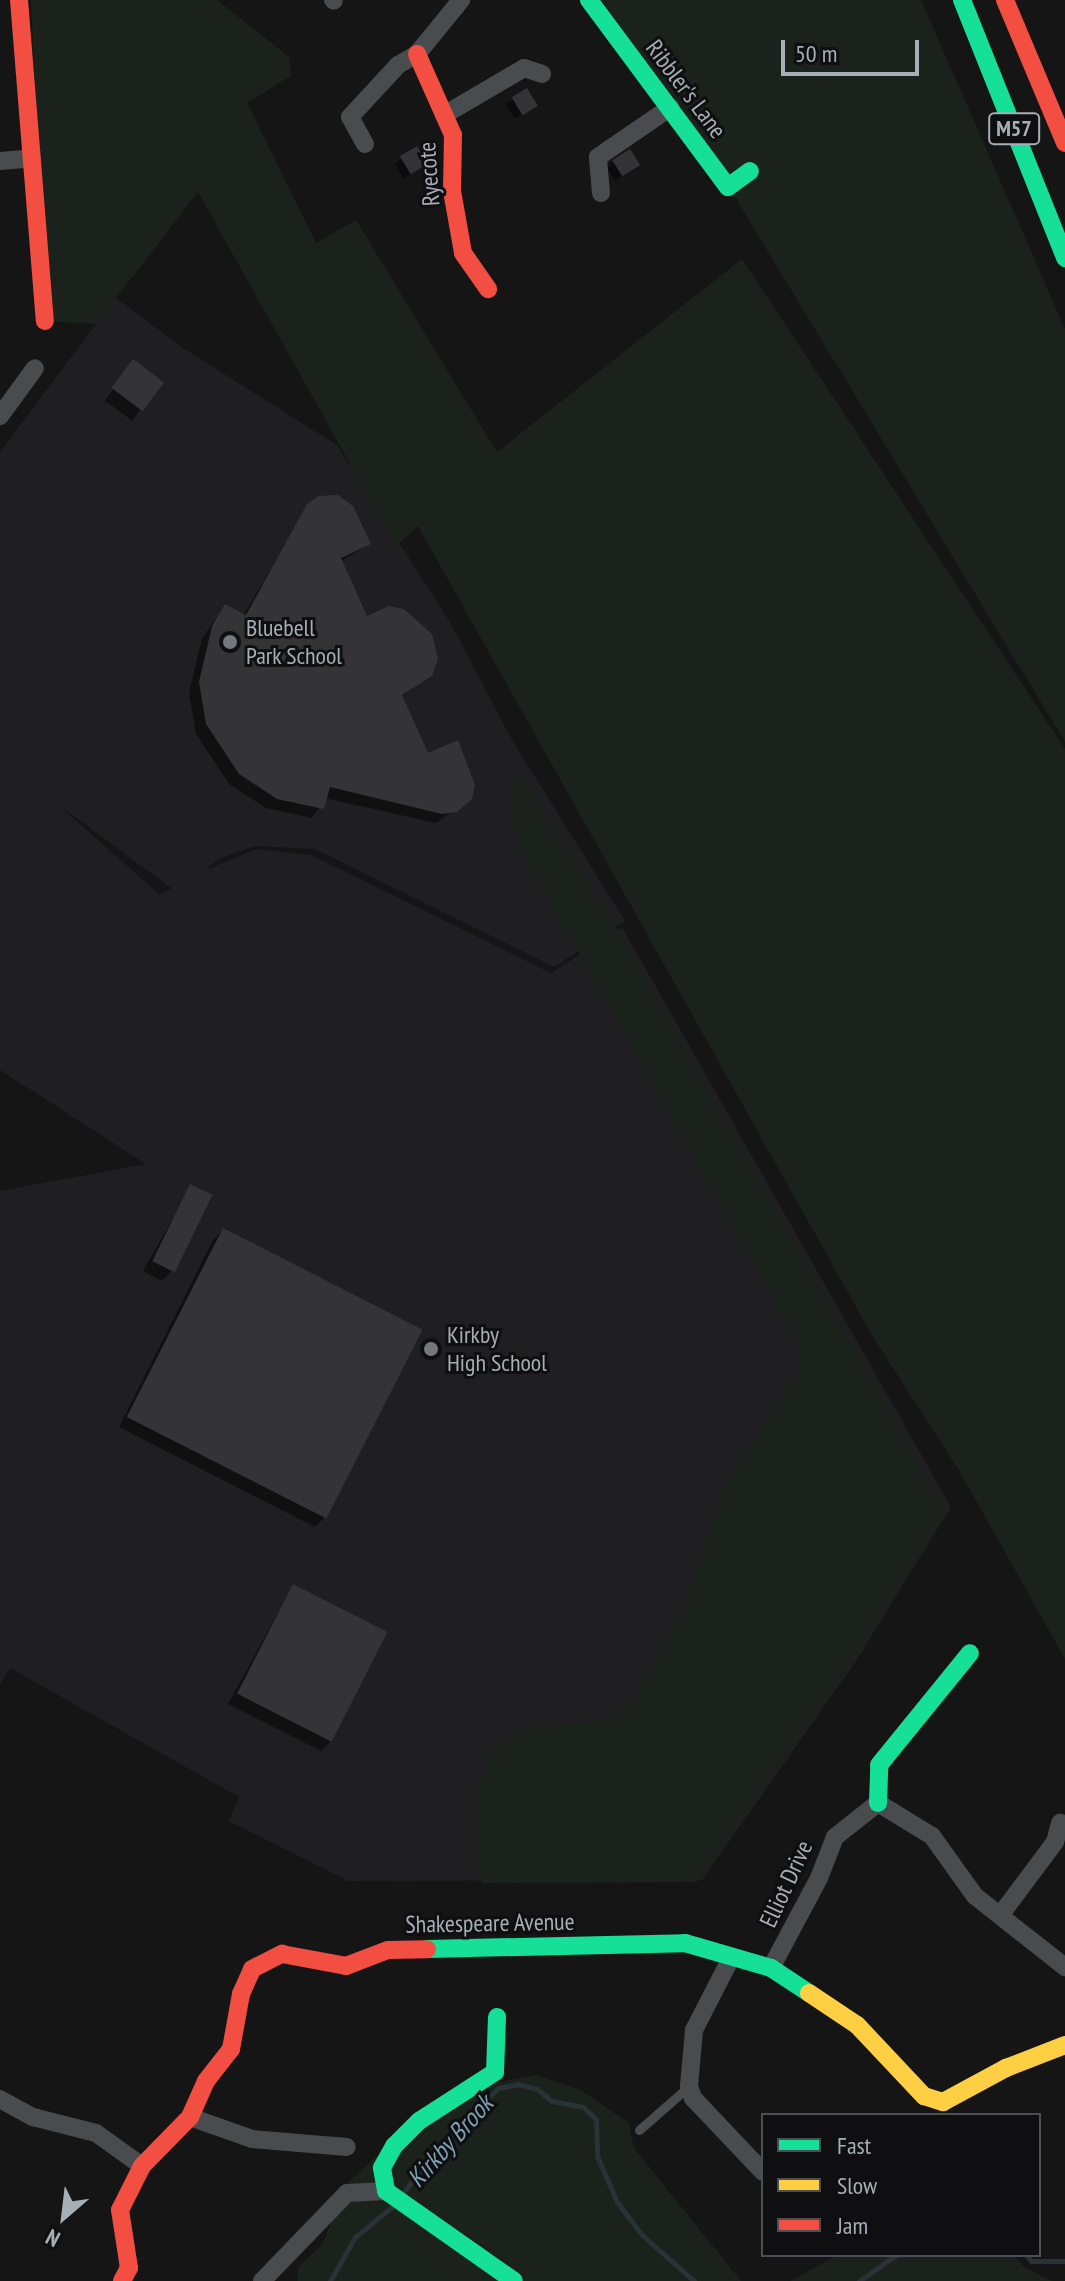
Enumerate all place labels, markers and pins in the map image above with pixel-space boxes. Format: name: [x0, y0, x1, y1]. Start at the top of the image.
place label: Bluebell Park School: [246, 614, 342, 670]
marker: Bluebell Park School: [221, 633, 239, 651]
place label: Kirkby High School: [447, 1321, 547, 1377]
marker: Kirkby High School: [422, 1340, 440, 1358]

